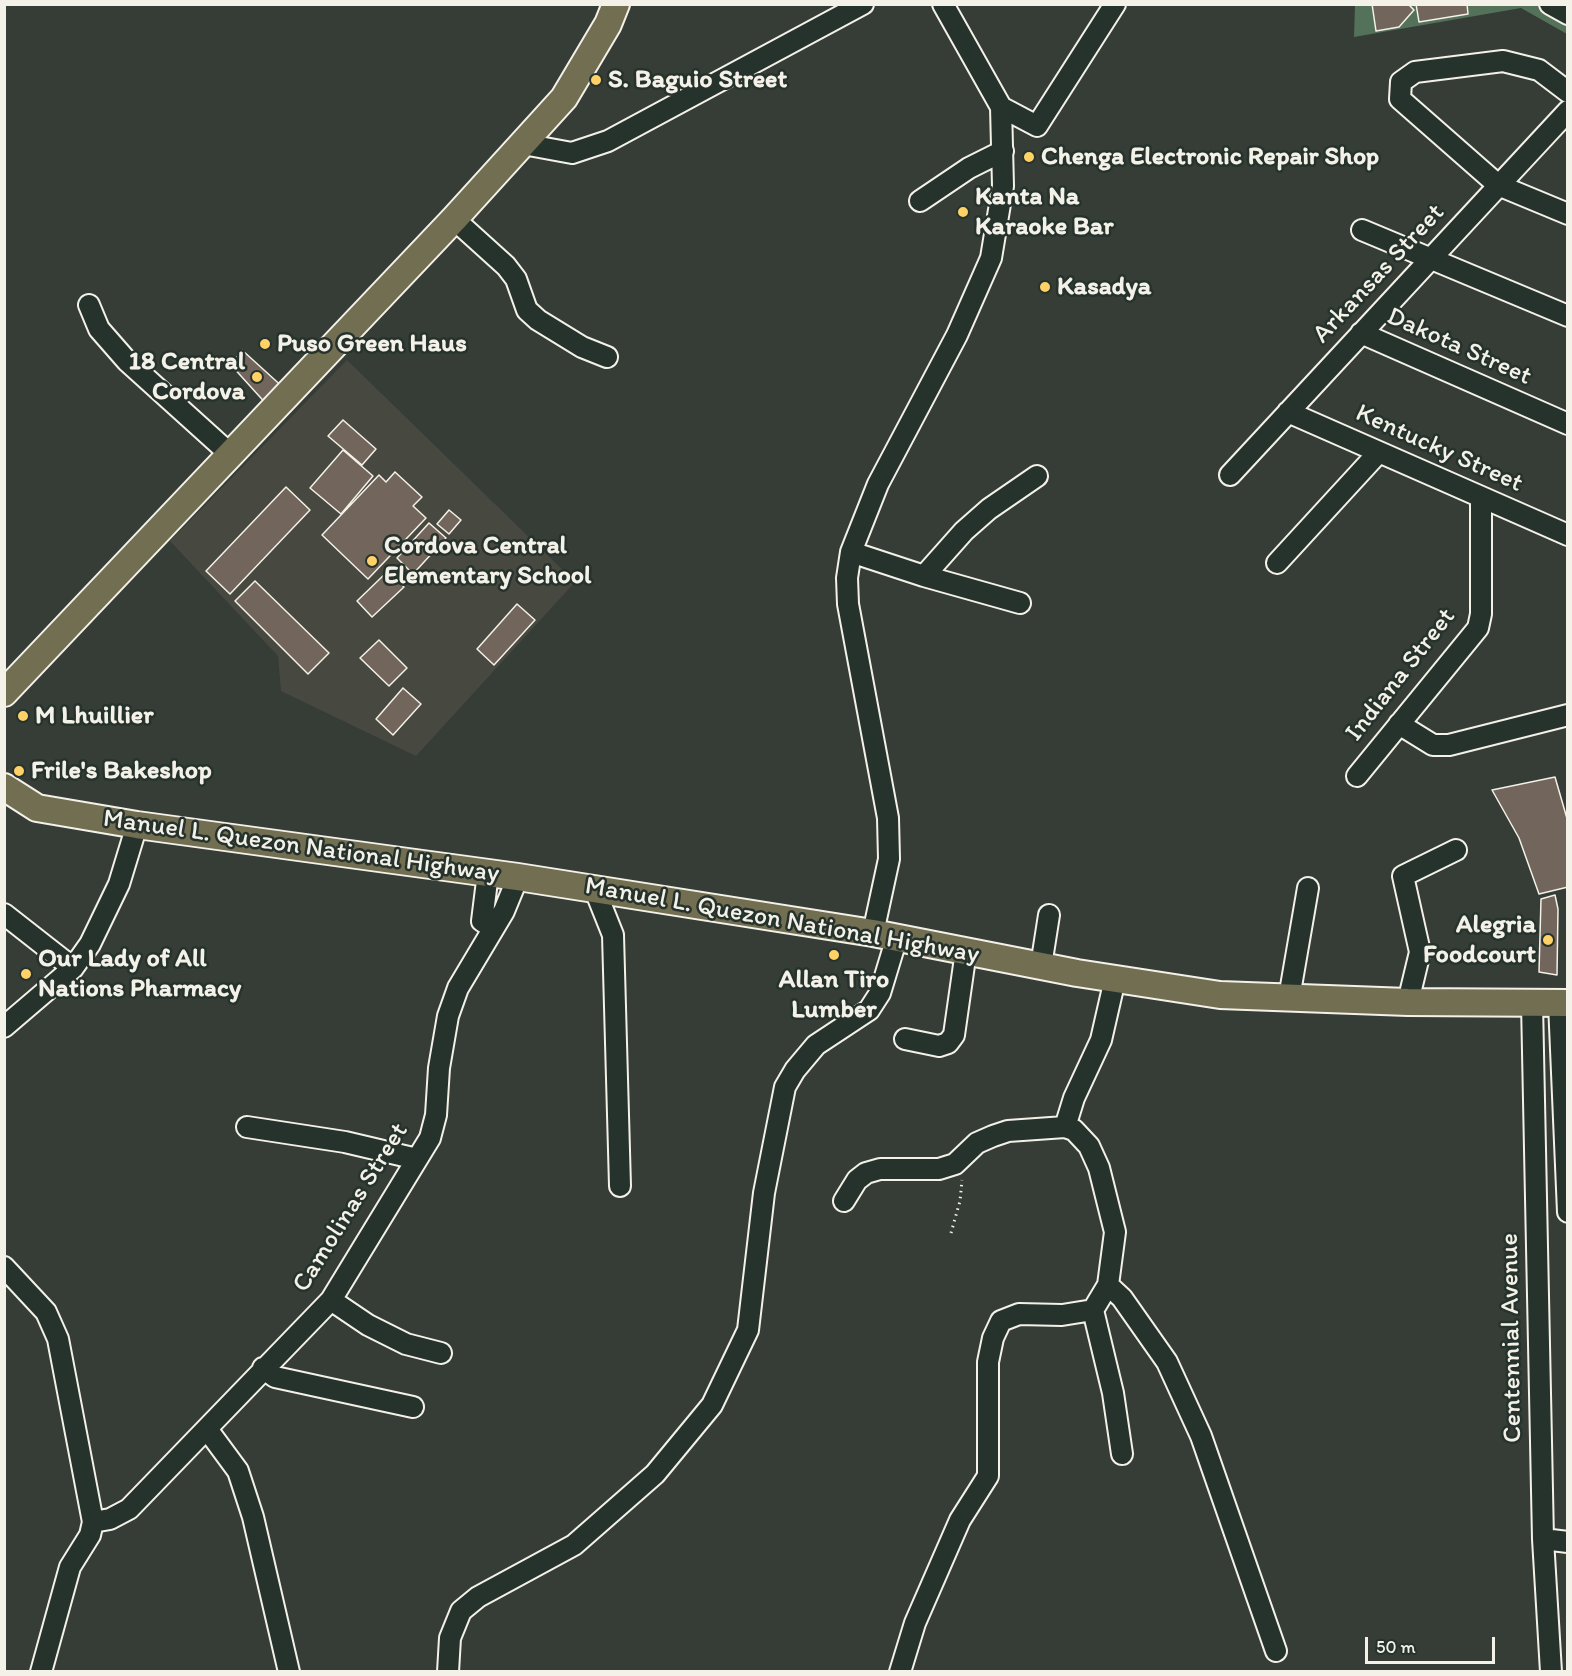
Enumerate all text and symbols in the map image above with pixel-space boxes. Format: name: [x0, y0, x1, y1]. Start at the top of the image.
place label: S. Baguio Street: [608, 64, 787, 96]
marker: S. Baguio Street: [589, 73, 603, 87]
place label: Chenga Electronic Repair Shop: [1041, 141, 1379, 173]
marker: Chenga Electronic Repair Shop: [1022, 150, 1036, 164]
place label: Kanta Na Karaoke Bar: [975, 181, 1114, 243]
street label: Arkansas Street: [1307, 198, 1451, 350]
marker: Kanta Na Karaoke Bar: [956, 205, 970, 219]
place label: Kasadya: [1057, 271, 1151, 303]
marker: Kasadya: [1038, 280, 1052, 294]
street label: Dakota Street: [1382, 301, 1536, 393]
place label: Puso Green Haus: [277, 328, 467, 360]
marker: Puso Green Haus: [258, 337, 272, 351]
place label: 18 Central Cordova: [129, 346, 245, 408]
marker: 18 Central Cordova: [250, 370, 264, 384]
street label: Kentucky Street: [1350, 398, 1528, 500]
place label: Cordova Central Elementary School: [384, 530, 591, 592]
marker: Cordova Central Elementary School: [365, 554, 379, 568]
street label: Indiana Street: [1339, 602, 1463, 748]
place label: M Lhuillier: [35, 700, 153, 732]
marker: M Lhuillier: [16, 709, 30, 723]
place label: Frile's Bakeshop: [31, 755, 212, 787]
marker: Frile's Bakeshop: [12, 764, 26, 778]
street label: Manuel L. Quezon National Highway: [101, 804, 501, 890]
street label: Manuel L. Quezon National Highway: [582, 871, 982, 971]
place label: Alegria Foodcourt: [1423, 909, 1536, 970]
marker: Alegria Foodcourt: [1541, 933, 1555, 947]
place label: Our Lady of All Nations Pharmacy: [38, 943, 241, 1005]
marker: Allan Tiro Lumber: [827, 948, 841, 962]
place label: Allan Tiro Lumber: [779, 964, 889, 1026]
marker: Our Lady of All Nations Pharmacy: [19, 967, 33, 981]
street label: Camolinas Street: [286, 1118, 416, 1298]
street label: Centennial Avenue: [1495, 1233, 1529, 1443]
scale bar: [1368, 1625, 1498, 1663]
text: 50 m: [1376, 1636, 1416, 1658]

